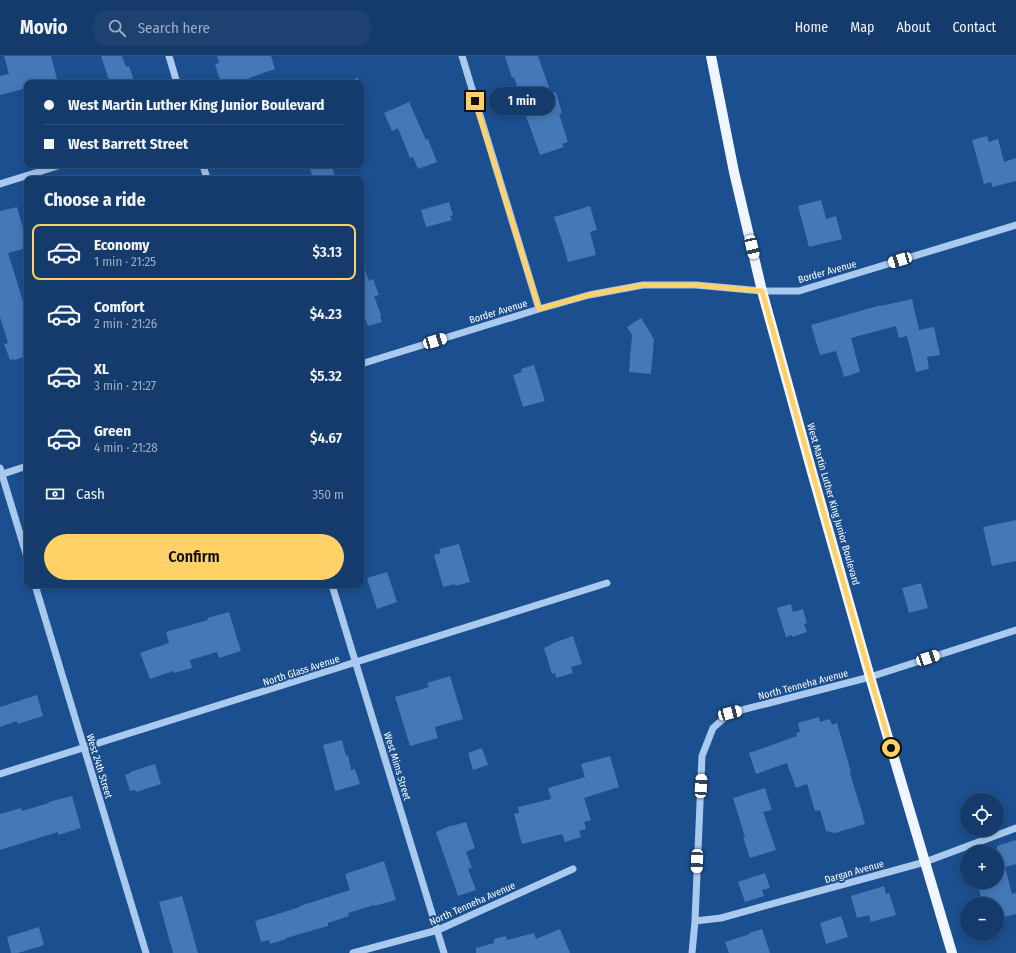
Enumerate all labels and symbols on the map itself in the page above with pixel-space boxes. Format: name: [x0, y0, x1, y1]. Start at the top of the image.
callout: 1 min: [489, 87, 555, 115]
route end: [466, 92, 484, 110]
car: [743, 234, 761, 260]
car: [887, 251, 913, 269]
street label: Border Avenue: [797, 258, 858, 286]
street label: Border Avenue: [468, 297, 529, 326]
car: [422, 332, 448, 350]
street label: West Martin Luther King Junior Boulevard: [804, 422, 862, 587]
car: [915, 649, 941, 667]
street label: North Glass Avenue: [262, 653, 341, 689]
street label: North Tenneha Avenue: [757, 667, 850, 703]
car: [717, 704, 743, 722]
street label: West Mims Street: [381, 731, 413, 803]
street label: West 24th Street: [84, 733, 115, 801]
route start: [882, 739, 900, 757]
car: [694, 774, 708, 798]
car: [691, 849, 703, 873]
street label: Dargan Avenue: [823, 858, 885, 886]
street label: North Tenneha Avenue: [428, 880, 517, 928]

